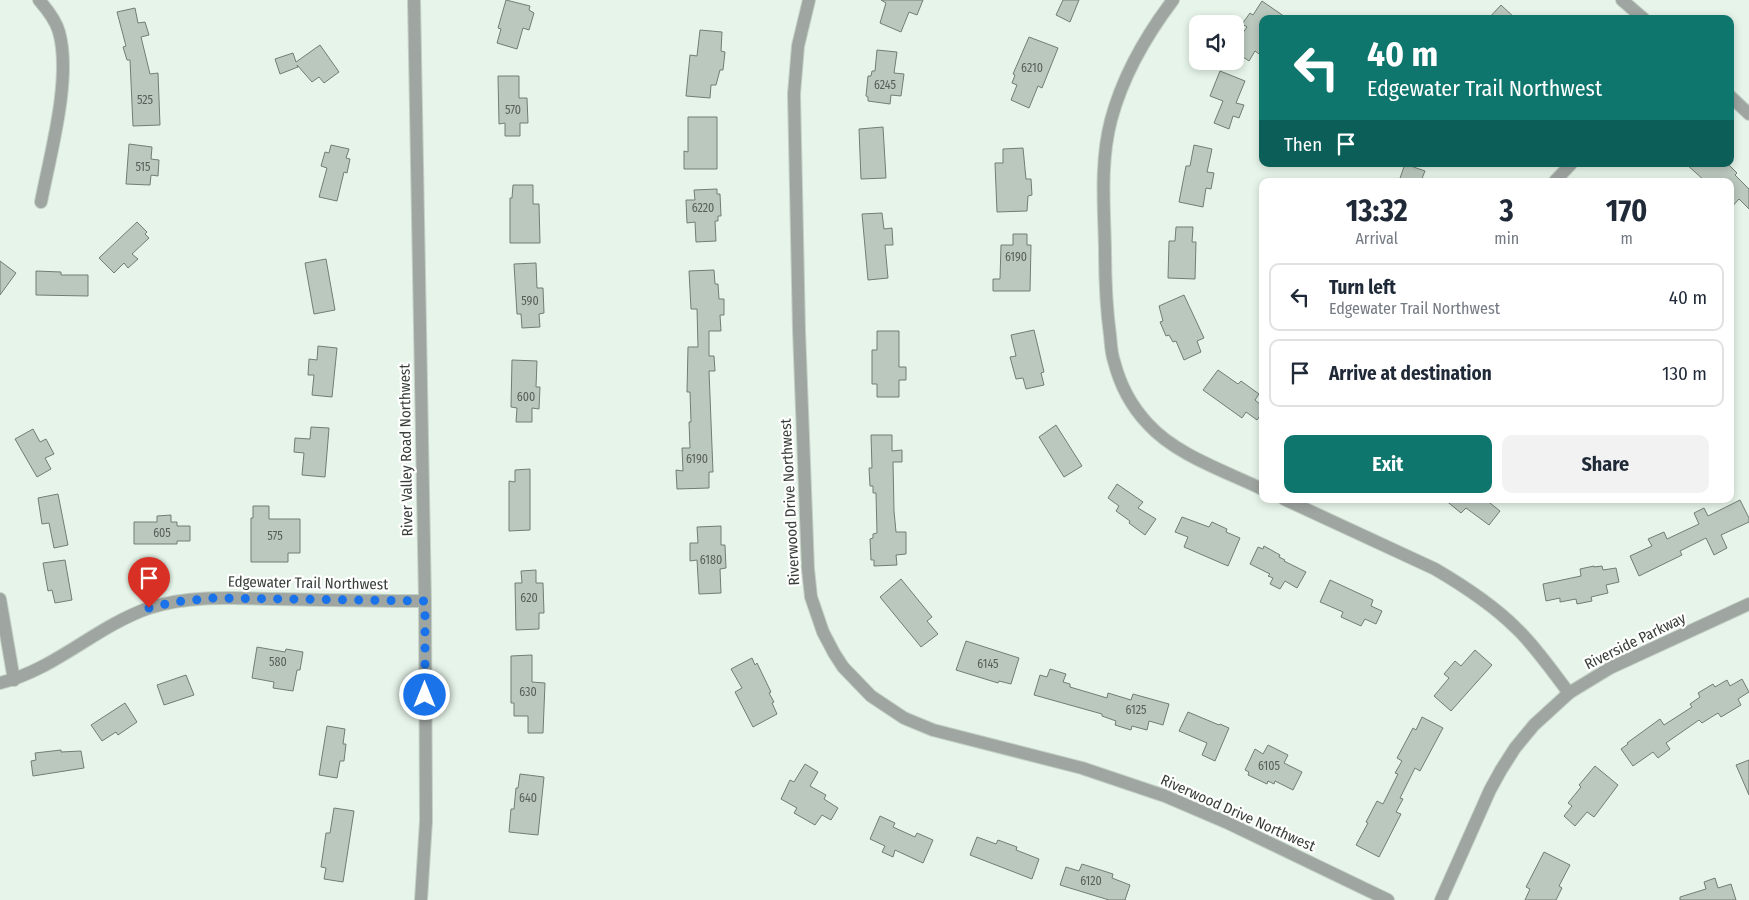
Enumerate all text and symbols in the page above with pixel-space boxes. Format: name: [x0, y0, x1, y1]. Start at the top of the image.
map controls: [1189, 15, 1244, 70]
button: sound: [1189, 15, 1244, 70]
text: 40 m: [1367, 33, 1438, 75]
icon: left: [1284, 35, 1349, 100]
house number: 6210: [1021, 61, 1043, 75]
text: Edgewater Trail Northwest: [1367, 75, 1602, 102]
house number: 6245: [874, 78, 897, 92]
house number: 525: [137, 93, 154, 107]
house number: 570: [505, 103, 521, 117]
icon: arrive: [1332, 130, 1360, 158]
text: Then: [1284, 133, 1322, 156]
house number: 515: [135, 160, 151, 174]
text: 13:32: [1346, 193, 1408, 229]
text: 3: [1500, 193, 1514, 229]
text: 170: [1606, 193, 1647, 229]
house number: 6220: [692, 201, 714, 215]
text: Arrival: [1355, 229, 1398, 248]
text: min: [1494, 229, 1519, 248]
text: m: [1620, 229, 1633, 248]
house number: 6190: [1005, 250, 1027, 264]
text: Turn left: [1329, 276, 1396, 299]
icon: left: [1286, 283, 1314, 311]
text: 40 m: [1669, 286, 1707, 309]
house number: 590: [521, 294, 539, 308]
text: Edgewater Trail Northwest: [1329, 299, 1500, 318]
icon: arrive: [1286, 359, 1314, 387]
text: Arrive at destination: [1329, 362, 1492, 385]
text: 130 m: [1662, 362, 1707, 385]
street label: River Valley Road Northwest: [395, 363, 417, 536]
house number: 600: [517, 390, 535, 404]
street label: Riverwood Drive Northwest: [777, 418, 803, 586]
button: Exit: [1284, 435, 1492, 493]
button: Share: [1502, 435, 1709, 493]
house number: 6190: [686, 452, 708, 466]
house number: 605: [153, 526, 171, 540]
house number: 575: [267, 529, 283, 543]
house number: 6180: [700, 553, 722, 567]
pin: [128, 557, 170, 608]
icon: arrive: [135, 564, 163, 592]
street label: Edgewater Trail Northwest: [228, 573, 388, 593]
house number: 620: [520, 591, 538, 605]
street label: Riverside Parkway: [1582, 609, 1689, 673]
house number: 580: [269, 655, 287, 669]
house number: 6145: [977, 657, 999, 671]
position arrow: [398, 668, 450, 720]
house number: 630: [519, 685, 537, 699]
house number: 6125: [1126, 703, 1147, 717]
house number: 6105: [1258, 759, 1280, 773]
street label: Riverwood Drive Northwest: [1158, 771, 1318, 855]
house number: 640: [519, 791, 537, 805]
house number: 6120: [1080, 874, 1102, 888]

